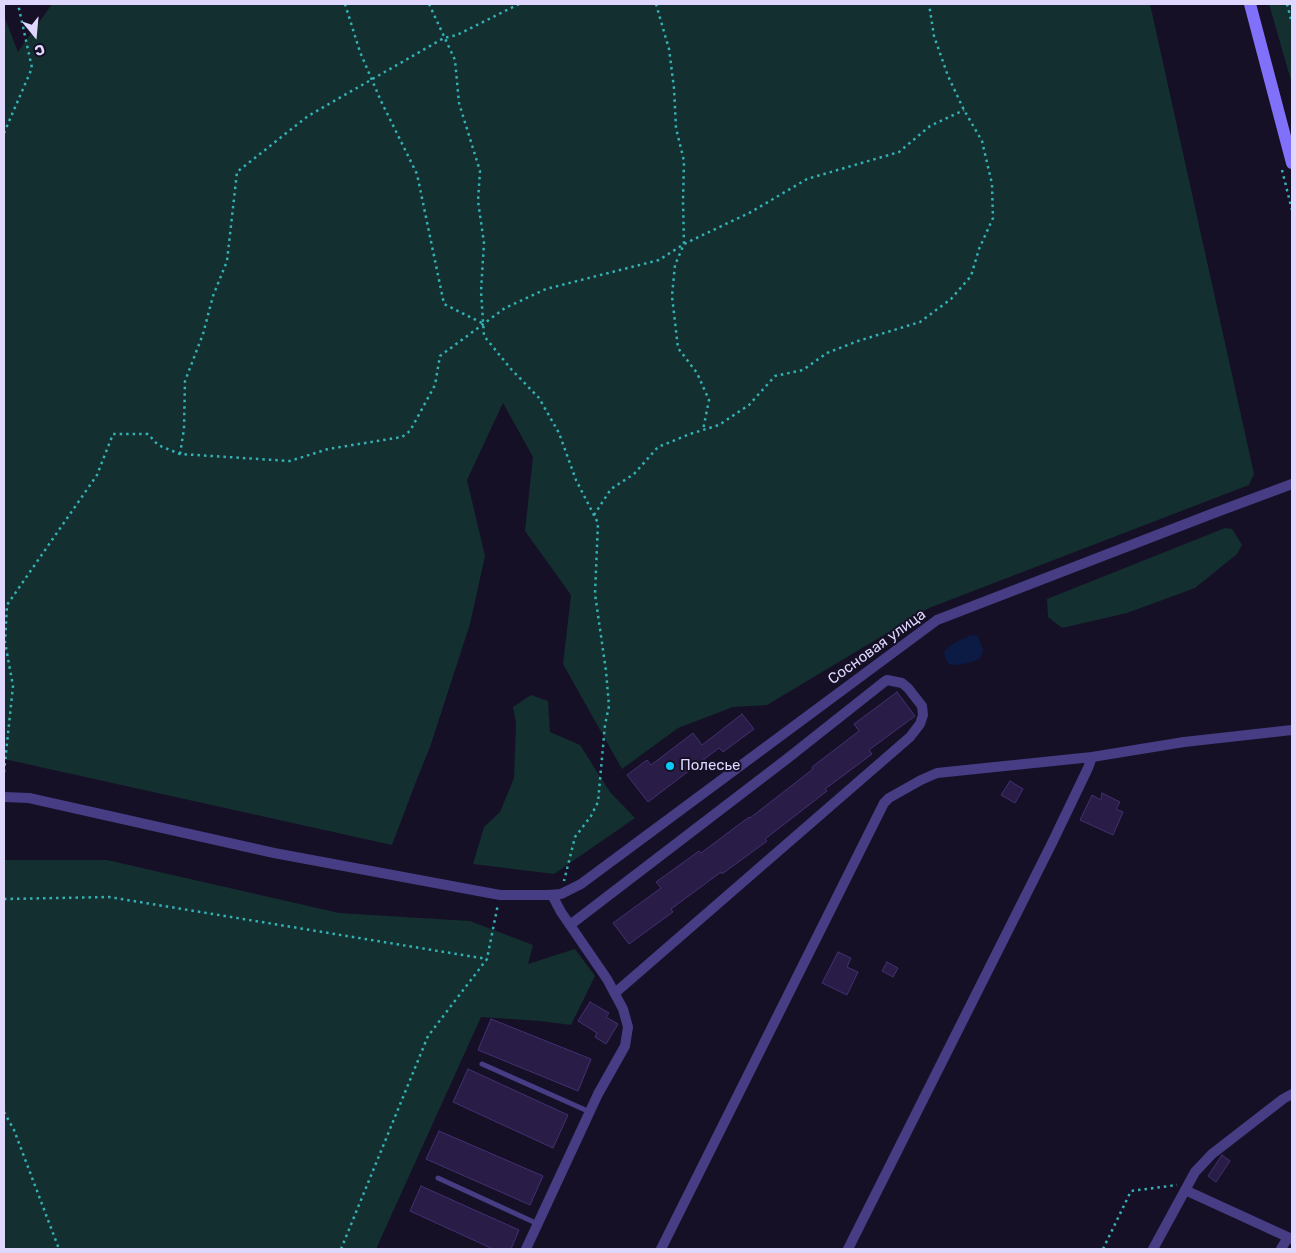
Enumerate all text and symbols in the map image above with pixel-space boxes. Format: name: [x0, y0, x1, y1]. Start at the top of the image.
north arrow: [10, 10, 60, 60]
text: С: [32, 40, 47, 59]
street label: Сосновая улица: [825, 606, 929, 688]
place label: Полесье: [680, 757, 740, 775]
marker: Полесье: [664, 760, 676, 772]

